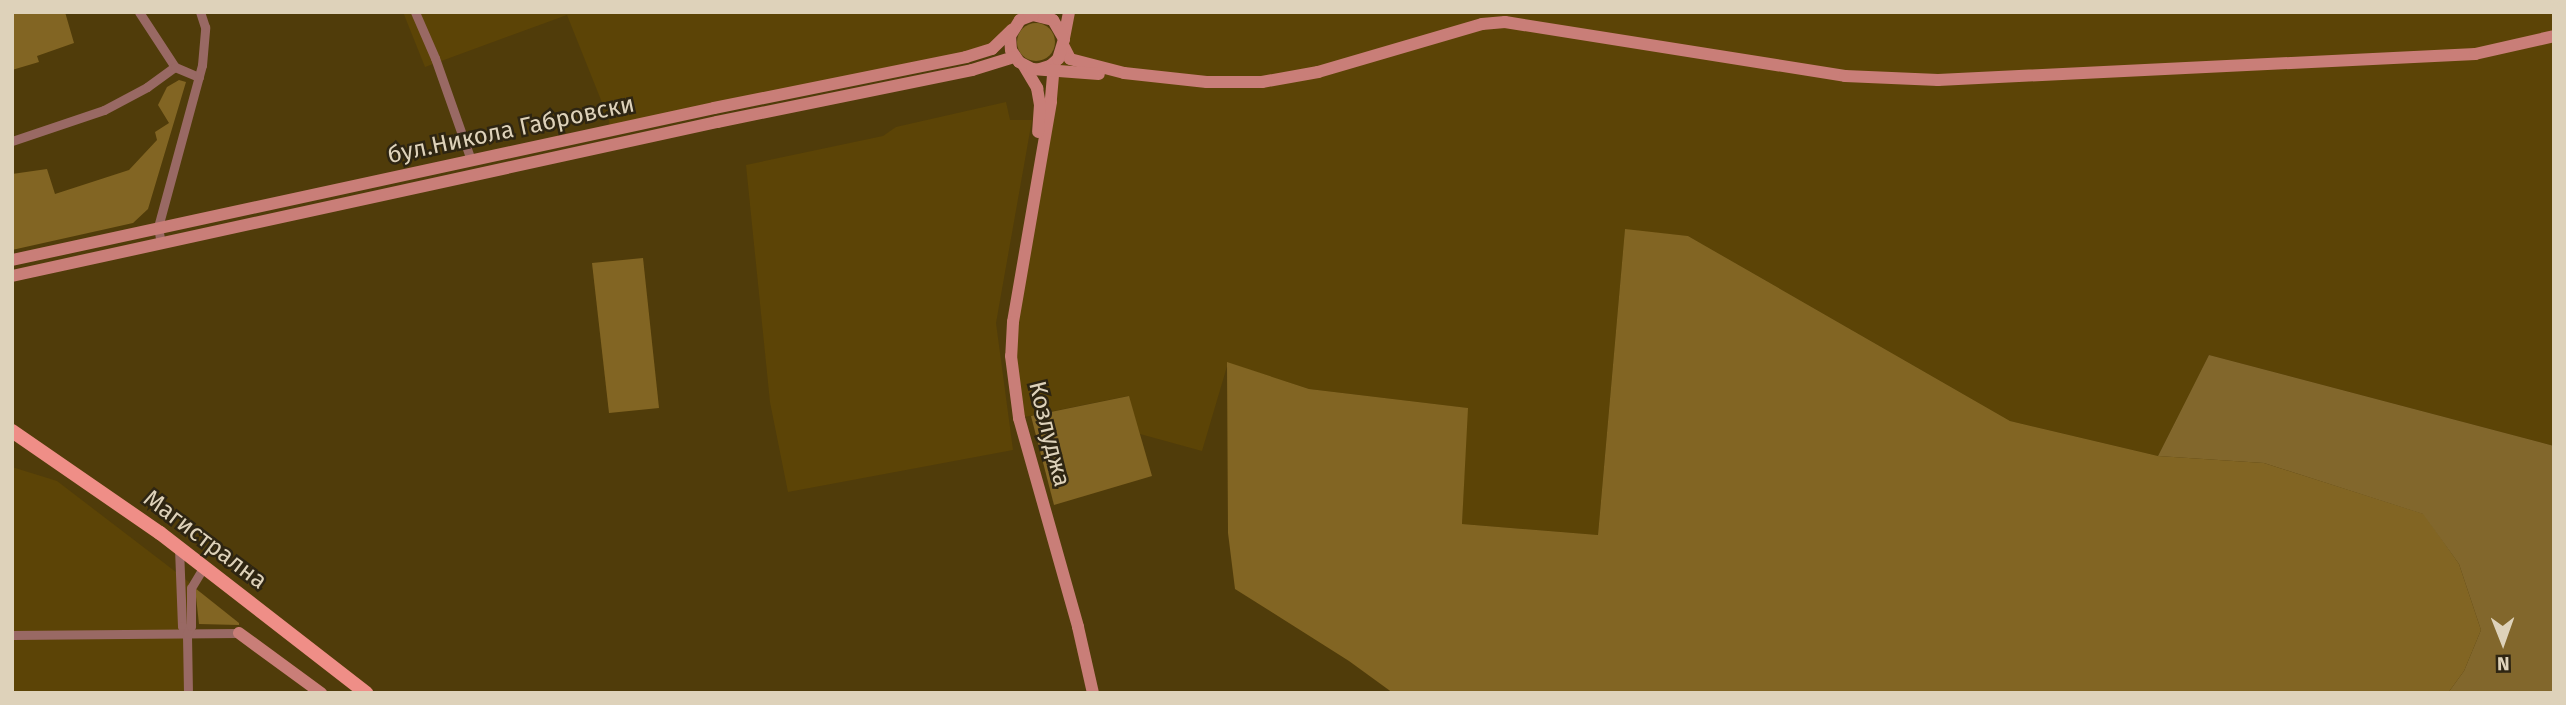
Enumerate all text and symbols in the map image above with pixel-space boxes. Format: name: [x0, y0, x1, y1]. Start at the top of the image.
street label: бул.Никола Габровски: [385, 90, 637, 170]
street label: Козлуджа: [1022, 378, 1076, 490]
street label: Магистрална: [138, 484, 272, 596]
north arrow: [2468, 607, 2538, 677]
text: N: [2497, 652, 2510, 675]

